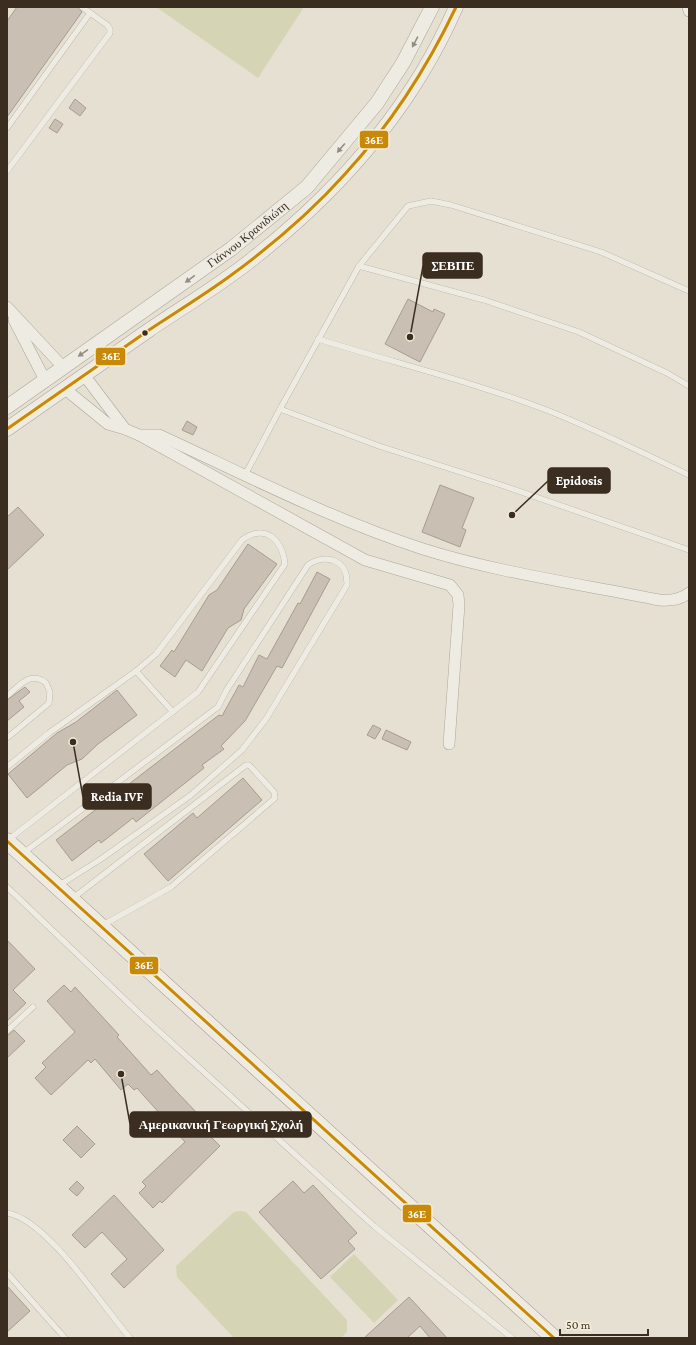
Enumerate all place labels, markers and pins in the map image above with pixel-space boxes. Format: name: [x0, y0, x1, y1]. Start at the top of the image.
callout: ΣΕΒΠΕ: [423, 253, 482, 278]
unlabelled marker: [140, 328, 150, 338]
callout: Epidosis: [548, 468, 610, 493]
callout: Redia IVF: [83, 784, 151, 809]
callout: Αμερικανική Γεωργική Σχολή: [130, 1112, 311, 1137]

